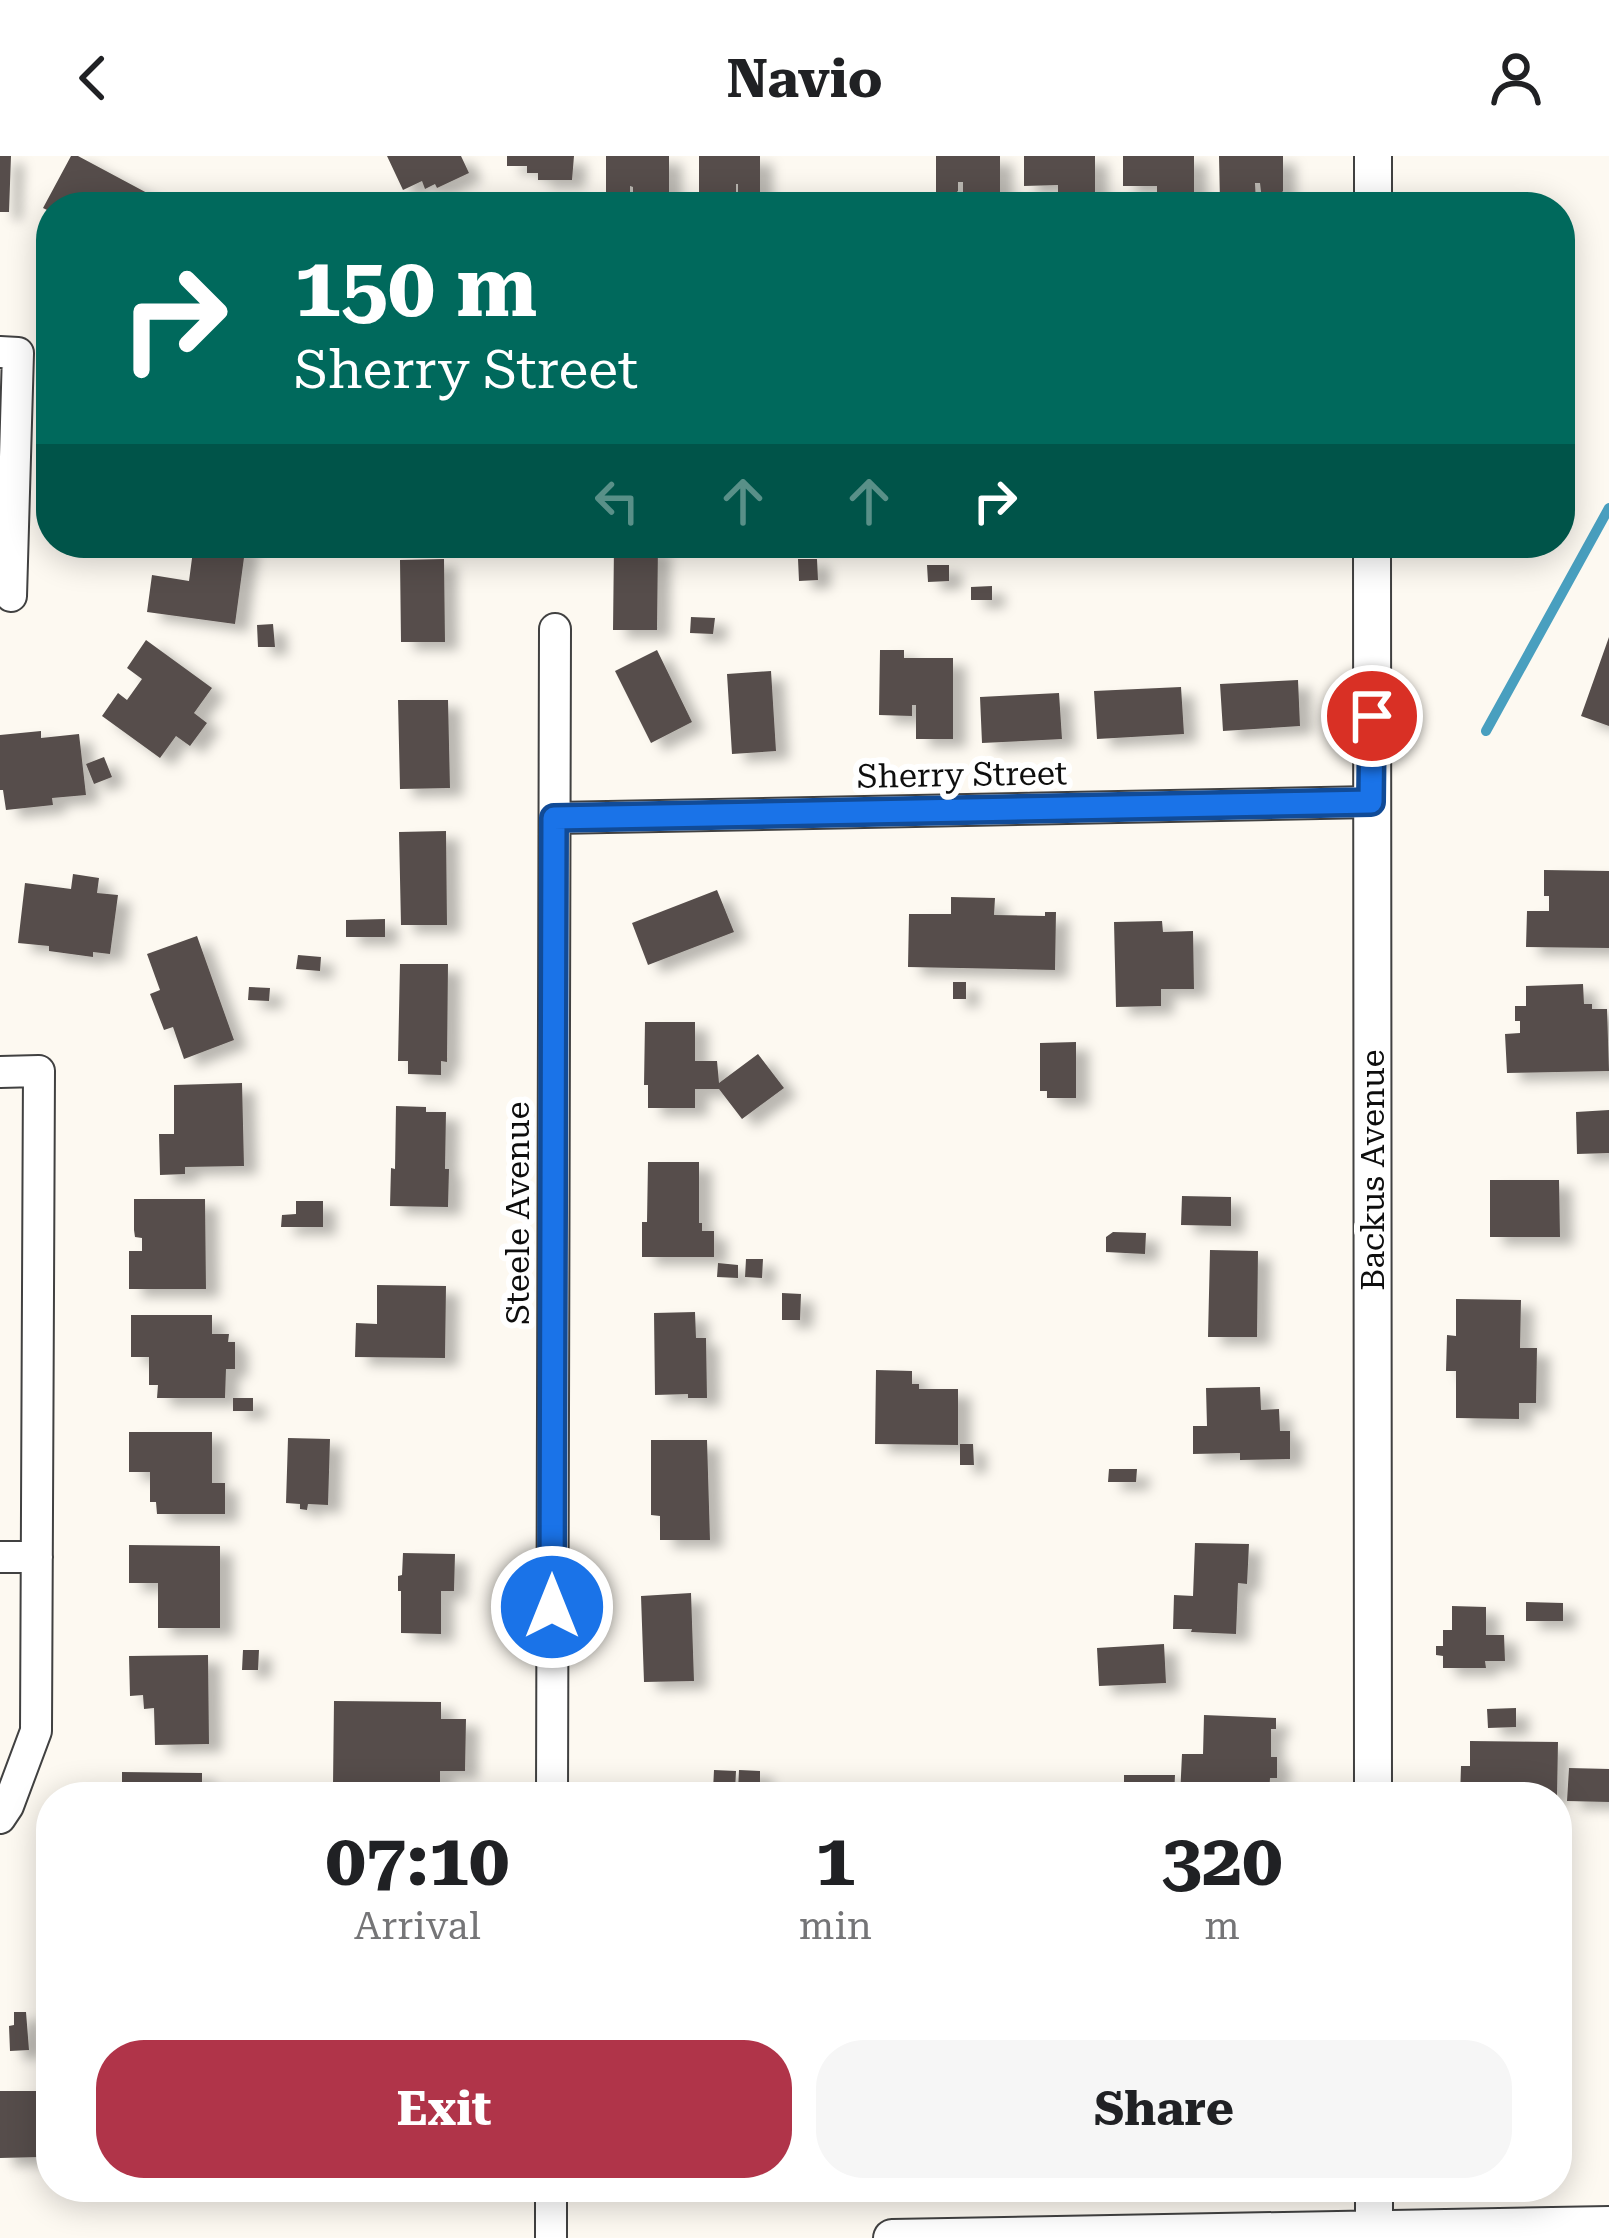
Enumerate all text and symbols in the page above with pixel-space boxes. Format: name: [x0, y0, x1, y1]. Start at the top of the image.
icon: back: [60, 45, 126, 111]
icon: person: [1483, 45, 1549, 111]
text: Navio: [726, 47, 883, 110]
text: 150 m: [294, 238, 537, 336]
icon: right: [96, 240, 252, 396]
text: Sherry Street: [294, 338, 638, 401]
icon: left: [584, 468, 650, 534]
icon: ahead: [710, 468, 776, 534]
icon: ahead: [836, 468, 902, 534]
icon: right: [962, 468, 1028, 534]
pin: [1321, 665, 1423, 767]
icon: arrive: [1339, 683, 1405, 749]
street label: Sherry Street: [857, 753, 1067, 796]
street label: Backus Avenue: [1353, 1049, 1392, 1291]
street label: Steele Avenue: [498, 1101, 537, 1325]
position arrow: [489, 1544, 615, 1670]
text: 07:10: [326, 1818, 509, 1903]
text: 1: [815, 1818, 856, 1903]
text: 320: [1162, 1818, 1282, 1903]
text: Arrival: [354, 1903, 481, 1949]
text: min: [799, 1903, 872, 1949]
text: m: [1204, 1903, 1240, 1949]
button: Exit: [96, 2040, 792, 2178]
button: Share: [816, 2040, 1512, 2178]

